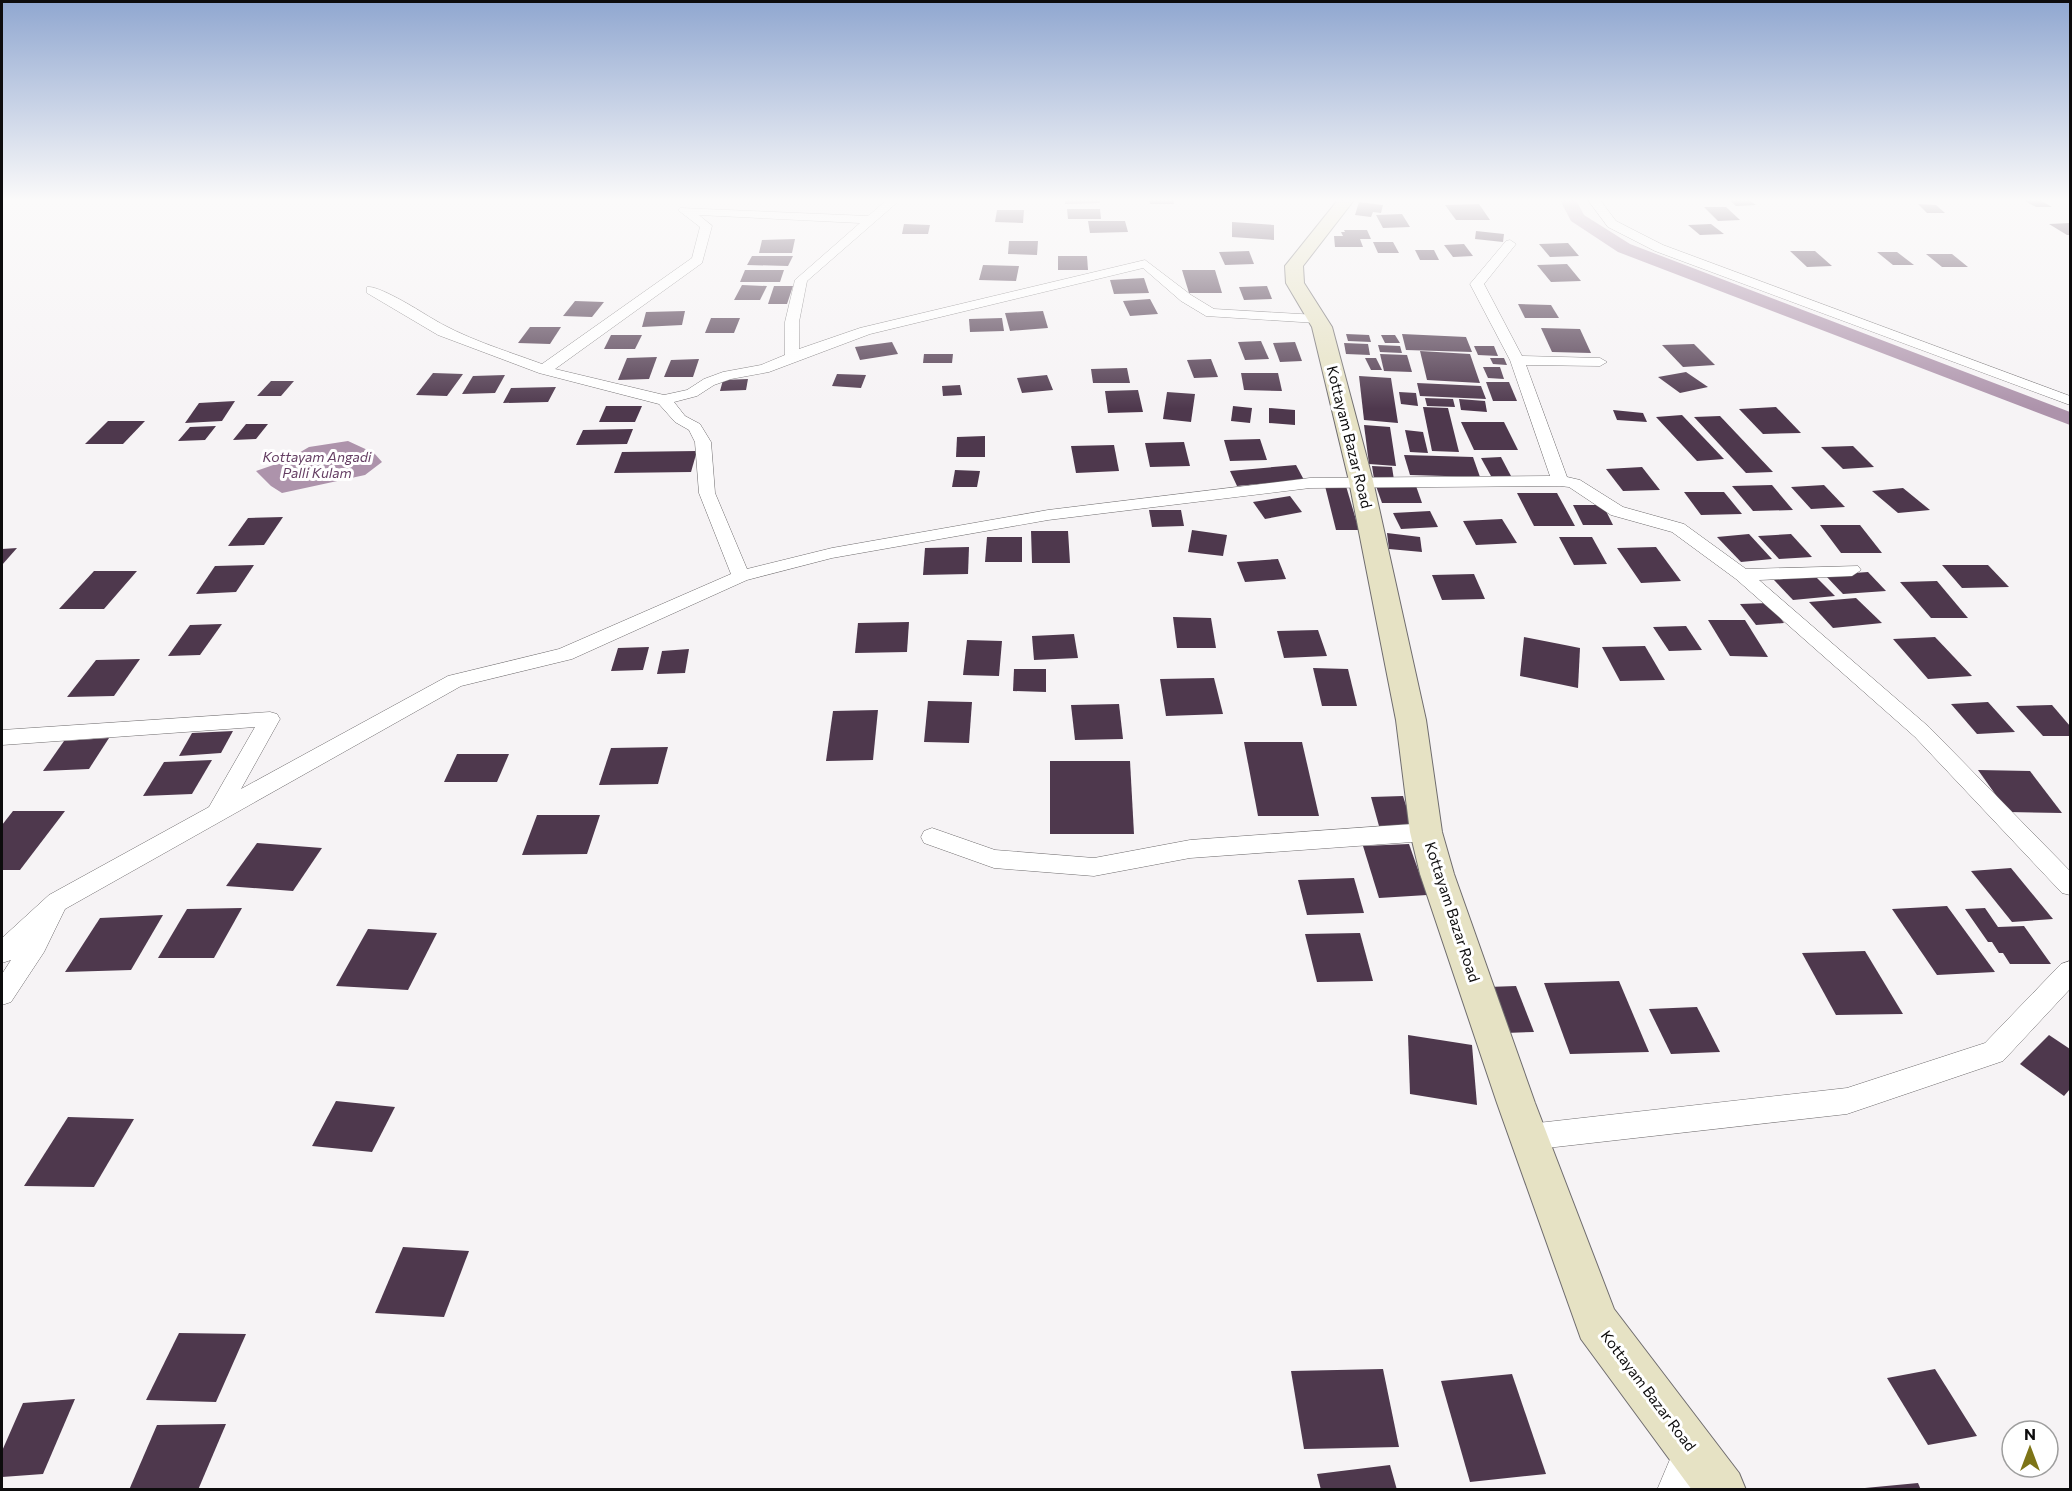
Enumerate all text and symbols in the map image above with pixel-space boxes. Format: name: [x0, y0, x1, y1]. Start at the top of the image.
street label: Kottayam Bazar Road: [1324, 364, 1376, 510]
water label: Kottayam Angadi Palli Kulam: [263, 448, 372, 481]
street label: Kottayam Bazar Road: [1422, 839, 1484, 984]
street label: Kottayam Bazar Road: [1598, 1326, 1700, 1454]
north arrow: [2000, 1419, 2060, 1479]
text: N: [2024, 1424, 2036, 1443]

